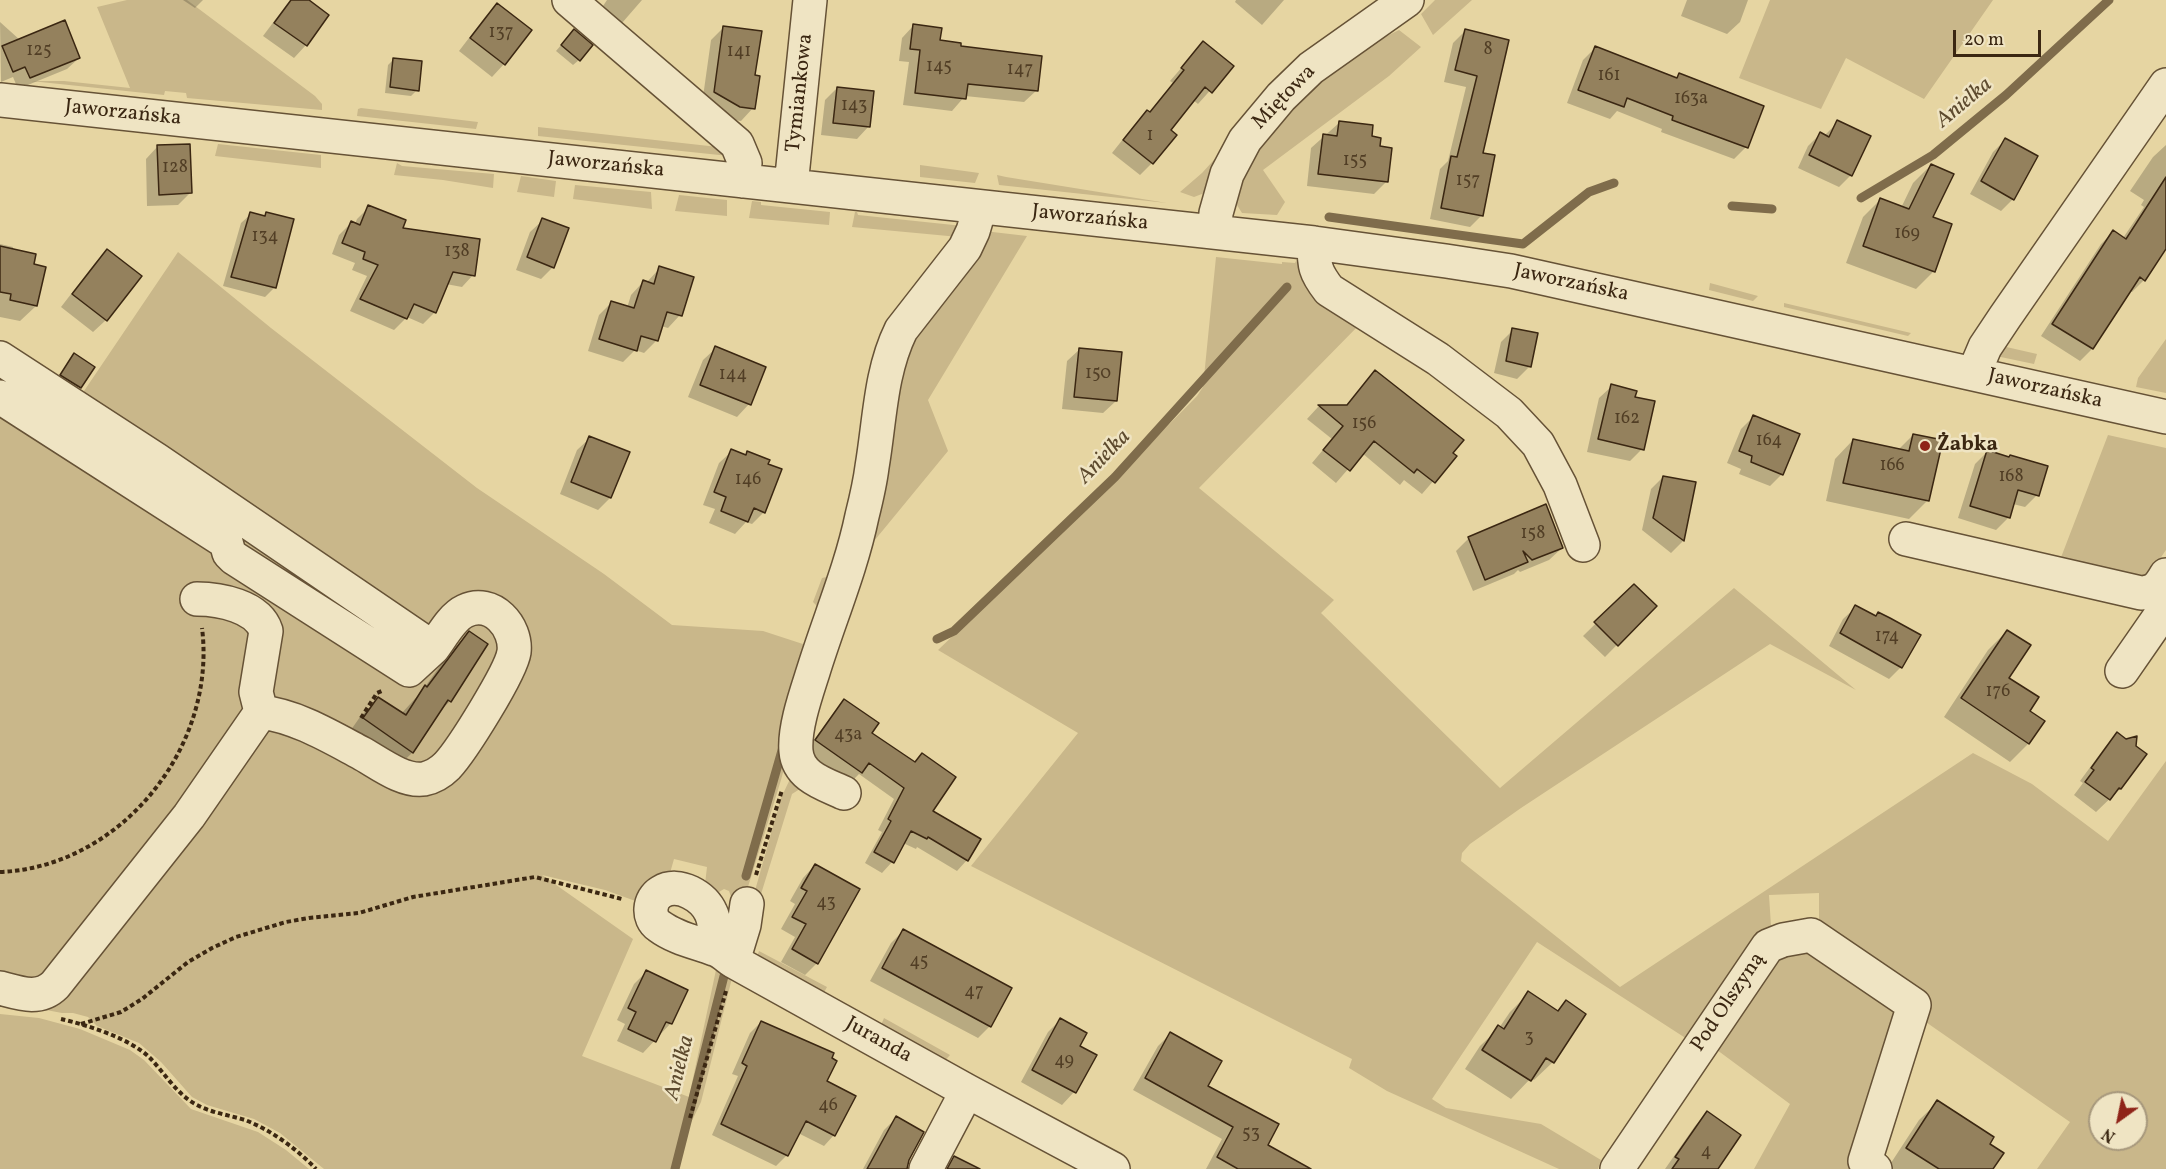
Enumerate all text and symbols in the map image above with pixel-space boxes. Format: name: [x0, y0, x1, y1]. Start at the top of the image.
scale bar: [1956, 18, 2044, 56]
house number: 137: [489, 23, 513, 45]
text: 20 m: [1964, 28, 2004, 53]
street label: Tymiankowa: [782, 32, 820, 154]
house number: 8: [1483, 40, 1493, 62]
house number: 125: [26, 41, 52, 63]
house number: 141: [727, 42, 751, 64]
house number: 145: [926, 57, 952, 79]
house number: 147: [1007, 60, 1033, 82]
street label: Miętowa: [1248, 60, 1322, 136]
house number: 161: [1597, 66, 1621, 88]
water label: Anielka: [1931, 73, 1999, 135]
house number: 163a: [1674, 89, 1708, 111]
street label: Jaworzańska: [63, 95, 183, 133]
house number: 143: [841, 96, 867, 118]
house number: 1: [1147, 126, 1153, 148]
street label: Jaworzańska: [546, 147, 666, 185]
house number: 155: [1343, 151, 1367, 173]
house number: 128: [162, 158, 188, 180]
house number: 157: [1456, 171, 1480, 193]
street label: Jaworzańska: [1030, 200, 1150, 238]
house number: 169: [1894, 224, 1920, 246]
house number: 134: [252, 227, 278, 249]
house number: 138: [444, 242, 470, 264]
street label: Jaworzańska: [1511, 259, 1631, 309]
house number: 150: [1085, 364, 1111, 386]
house number: 144: [719, 365, 747, 387]
street label: Jaworzańska: [1985, 365, 2105, 415]
house number: 162: [1614, 409, 1640, 431]
house number: 156: [1352, 414, 1376, 436]
water label: Anielka: [1073, 425, 1137, 491]
house number: 164: [1756, 431, 1782, 453]
place label: Żabka: [1937, 433, 1998, 459]
marker: Żabka: [1918, 439, 1932, 453]
house number: 166: [1879, 456, 1905, 478]
house number: 168: [1998, 467, 2024, 489]
house number: 146: [735, 470, 761, 492]
house number: 158: [1521, 524, 1545, 546]
house number: 174: [1875, 627, 1899, 649]
house number: 176: [1986, 682, 2010, 704]
house number: 43a: [834, 725, 862, 747]
house number: 43: [816, 893, 836, 915]
street label: Pod Olszyną: [1687, 948, 1771, 1058]
house number: 45: [910, 952, 928, 974]
house number: 47: [964, 982, 984, 1004]
street label: Juranda: [840, 1012, 916, 1070]
house number: 3: [1524, 1028, 1534, 1050]
water label: Anielka: [660, 1033, 702, 1103]
house number: 49: [1054, 1051, 1074, 1073]
north arrow: [2088, 1091, 2148, 1151]
house number: 46: [818, 1096, 838, 1118]
text: N: [2098, 1122, 2120, 1147]
house number: 53: [1242, 1124, 1260, 1146]
house number: 4: [1701, 1142, 1711, 1164]

